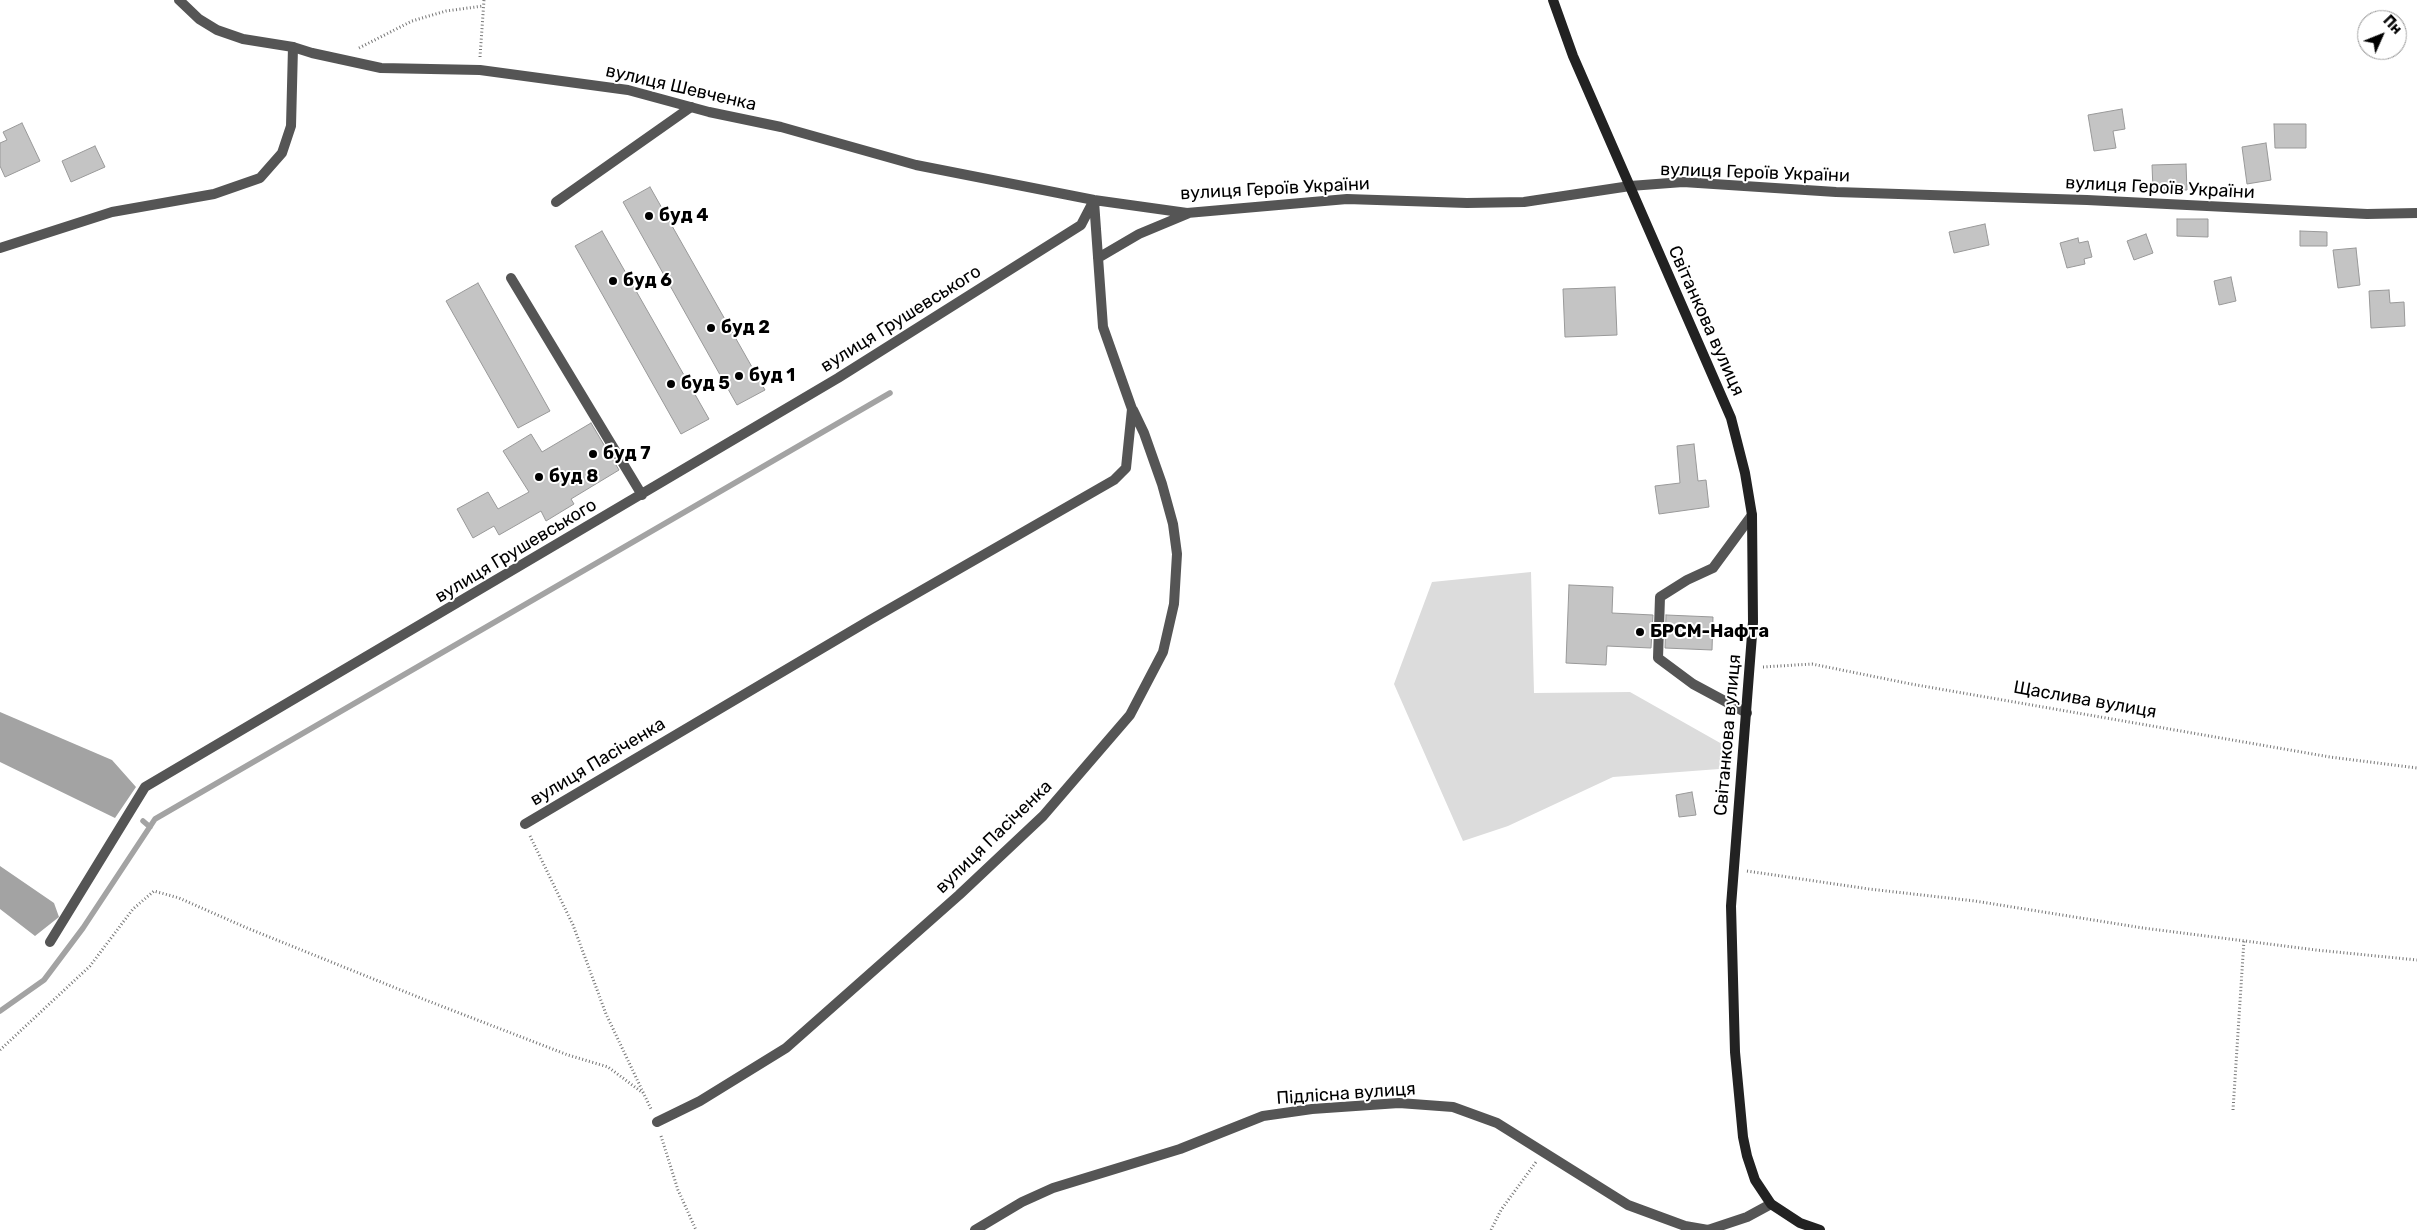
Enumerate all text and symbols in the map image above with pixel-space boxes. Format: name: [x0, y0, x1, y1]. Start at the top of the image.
north arrow: [2357, 10, 2407, 60]
text: Пн: [2380, 12, 2405, 38]
street label: вулиця Шевченка: [603, 60, 759, 116]
street label: вулиця Героїв України: [1660, 159, 1850, 187]
street label: вулиця Героїв України: [2065, 172, 2255, 204]
street label: вулиця Героїв України: [1180, 173, 1370, 205]
place label: буд 4: [659, 205, 709, 227]
marker: буд 4: [643, 210, 655, 222]
street label: Світанкова вулиця: [1663, 242, 1749, 400]
street label: вулиця Грушевського: [817, 261, 985, 377]
place label: буд 6: [623, 270, 672, 292]
marker: буд 6: [607, 275, 619, 287]
place label: буд 2: [721, 317, 770, 339]
marker: буд 2: [705, 322, 717, 334]
place label: буд 1: [749, 365, 795, 387]
marker: буд 1: [733, 370, 745, 382]
place label: буд 5: [681, 373, 730, 395]
marker: буд 5: [665, 378, 677, 390]
place label: буд 7: [603, 443, 651, 465]
marker: буд 7: [587, 448, 599, 460]
place label: буд 8: [549, 466, 599, 488]
marker: буд 8: [533, 471, 545, 483]
street label: вулиця Грушевського: [431, 494, 601, 608]
place label: БРСМ-Нафта: [1650, 621, 1769, 643]
marker: БРСМ-Нафта: [1634, 626, 1646, 638]
street label: Світанкова вулиця: [1710, 653, 1746, 817]
street label: Щаслива вулиця: [2012, 677, 2158, 723]
street label: вулиця Пасіченка: [527, 713, 669, 811]
street label: вулиця Пасіченка: [931, 776, 1057, 898]
street label: Підлісна вулиця: [1276, 1078, 1416, 1110]

